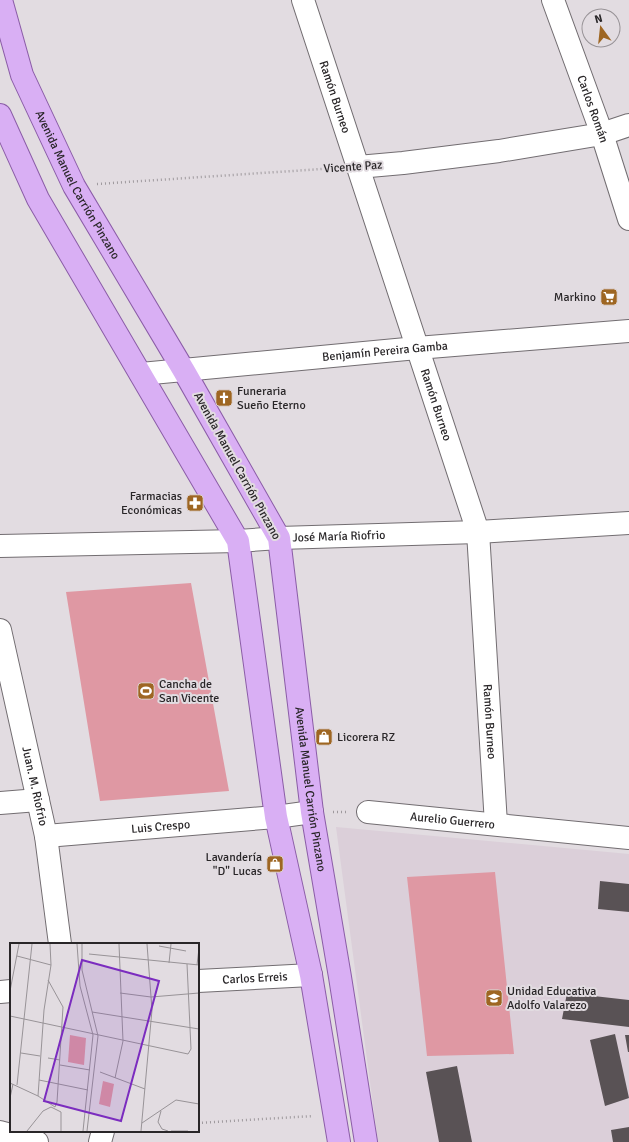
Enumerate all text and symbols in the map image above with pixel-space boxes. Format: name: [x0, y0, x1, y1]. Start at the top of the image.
north arrow: [581, 8, 621, 48]
text: N: [593, 12, 604, 26]
street label: Ramón Burneo: [316, 59, 354, 135]
street label: Carlos Román: [574, 73, 612, 145]
street label: Avenida Manuel Carrión Pinzano: [32, 108, 123, 262]
street label: Vicente Paz: [323, 157, 383, 177]
supermarket icon: Markino: [599, 287, 619, 307]
place label: Markino: [554, 290, 596, 305]
street label: Benjamín Pereira Gamba: [321, 338, 448, 364]
street label: Ramón Burneo: [417, 367, 455, 443]
place label: Funeraria Sueño Eterno: [237, 384, 306, 413]
church icon: Funeraria Sueño Eterno: [214, 388, 234, 408]
street label: Avenida Manuel Carrión Pinzano: [190, 390, 284, 542]
place label: Farmacias Económicas: [121, 489, 182, 518]
pharmacy icon: Farmacias Económicas: [185, 493, 205, 513]
street label: José María Riofrio: [292, 527, 386, 545]
place label: Cancha de San Vicente: [159, 677, 219, 706]
sports icon: Cancha de San Vicente: [136, 681, 156, 701]
street label: Ramón Burneo: [480, 684, 499, 760]
street label: Avenida Manuel Carrión Pinzano: [292, 706, 329, 873]
shop icon: Licorera RZ: [314, 727, 334, 747]
place label: Licorera RZ: [337, 730, 396, 745]
street label: Juan. M. Riofrio: [19, 745, 51, 827]
street label: Aurelio Guerrero: [410, 809, 496, 832]
street label: Luis Crespo: [131, 817, 191, 836]
place label: Lavandería "D" Lucas: [206, 850, 262, 879]
shop icon: Lavandería "D" Lucas: [265, 854, 285, 874]
inset map: [10, 943, 199, 1132]
street label: Carlos Erreis: [222, 969, 288, 987]
place label: Unidad Educativa Adolfo Valarezo: [507, 984, 596, 1013]
school or university icon: Unidad Educativa Adolfo Valarezo: [484, 988, 504, 1008]

